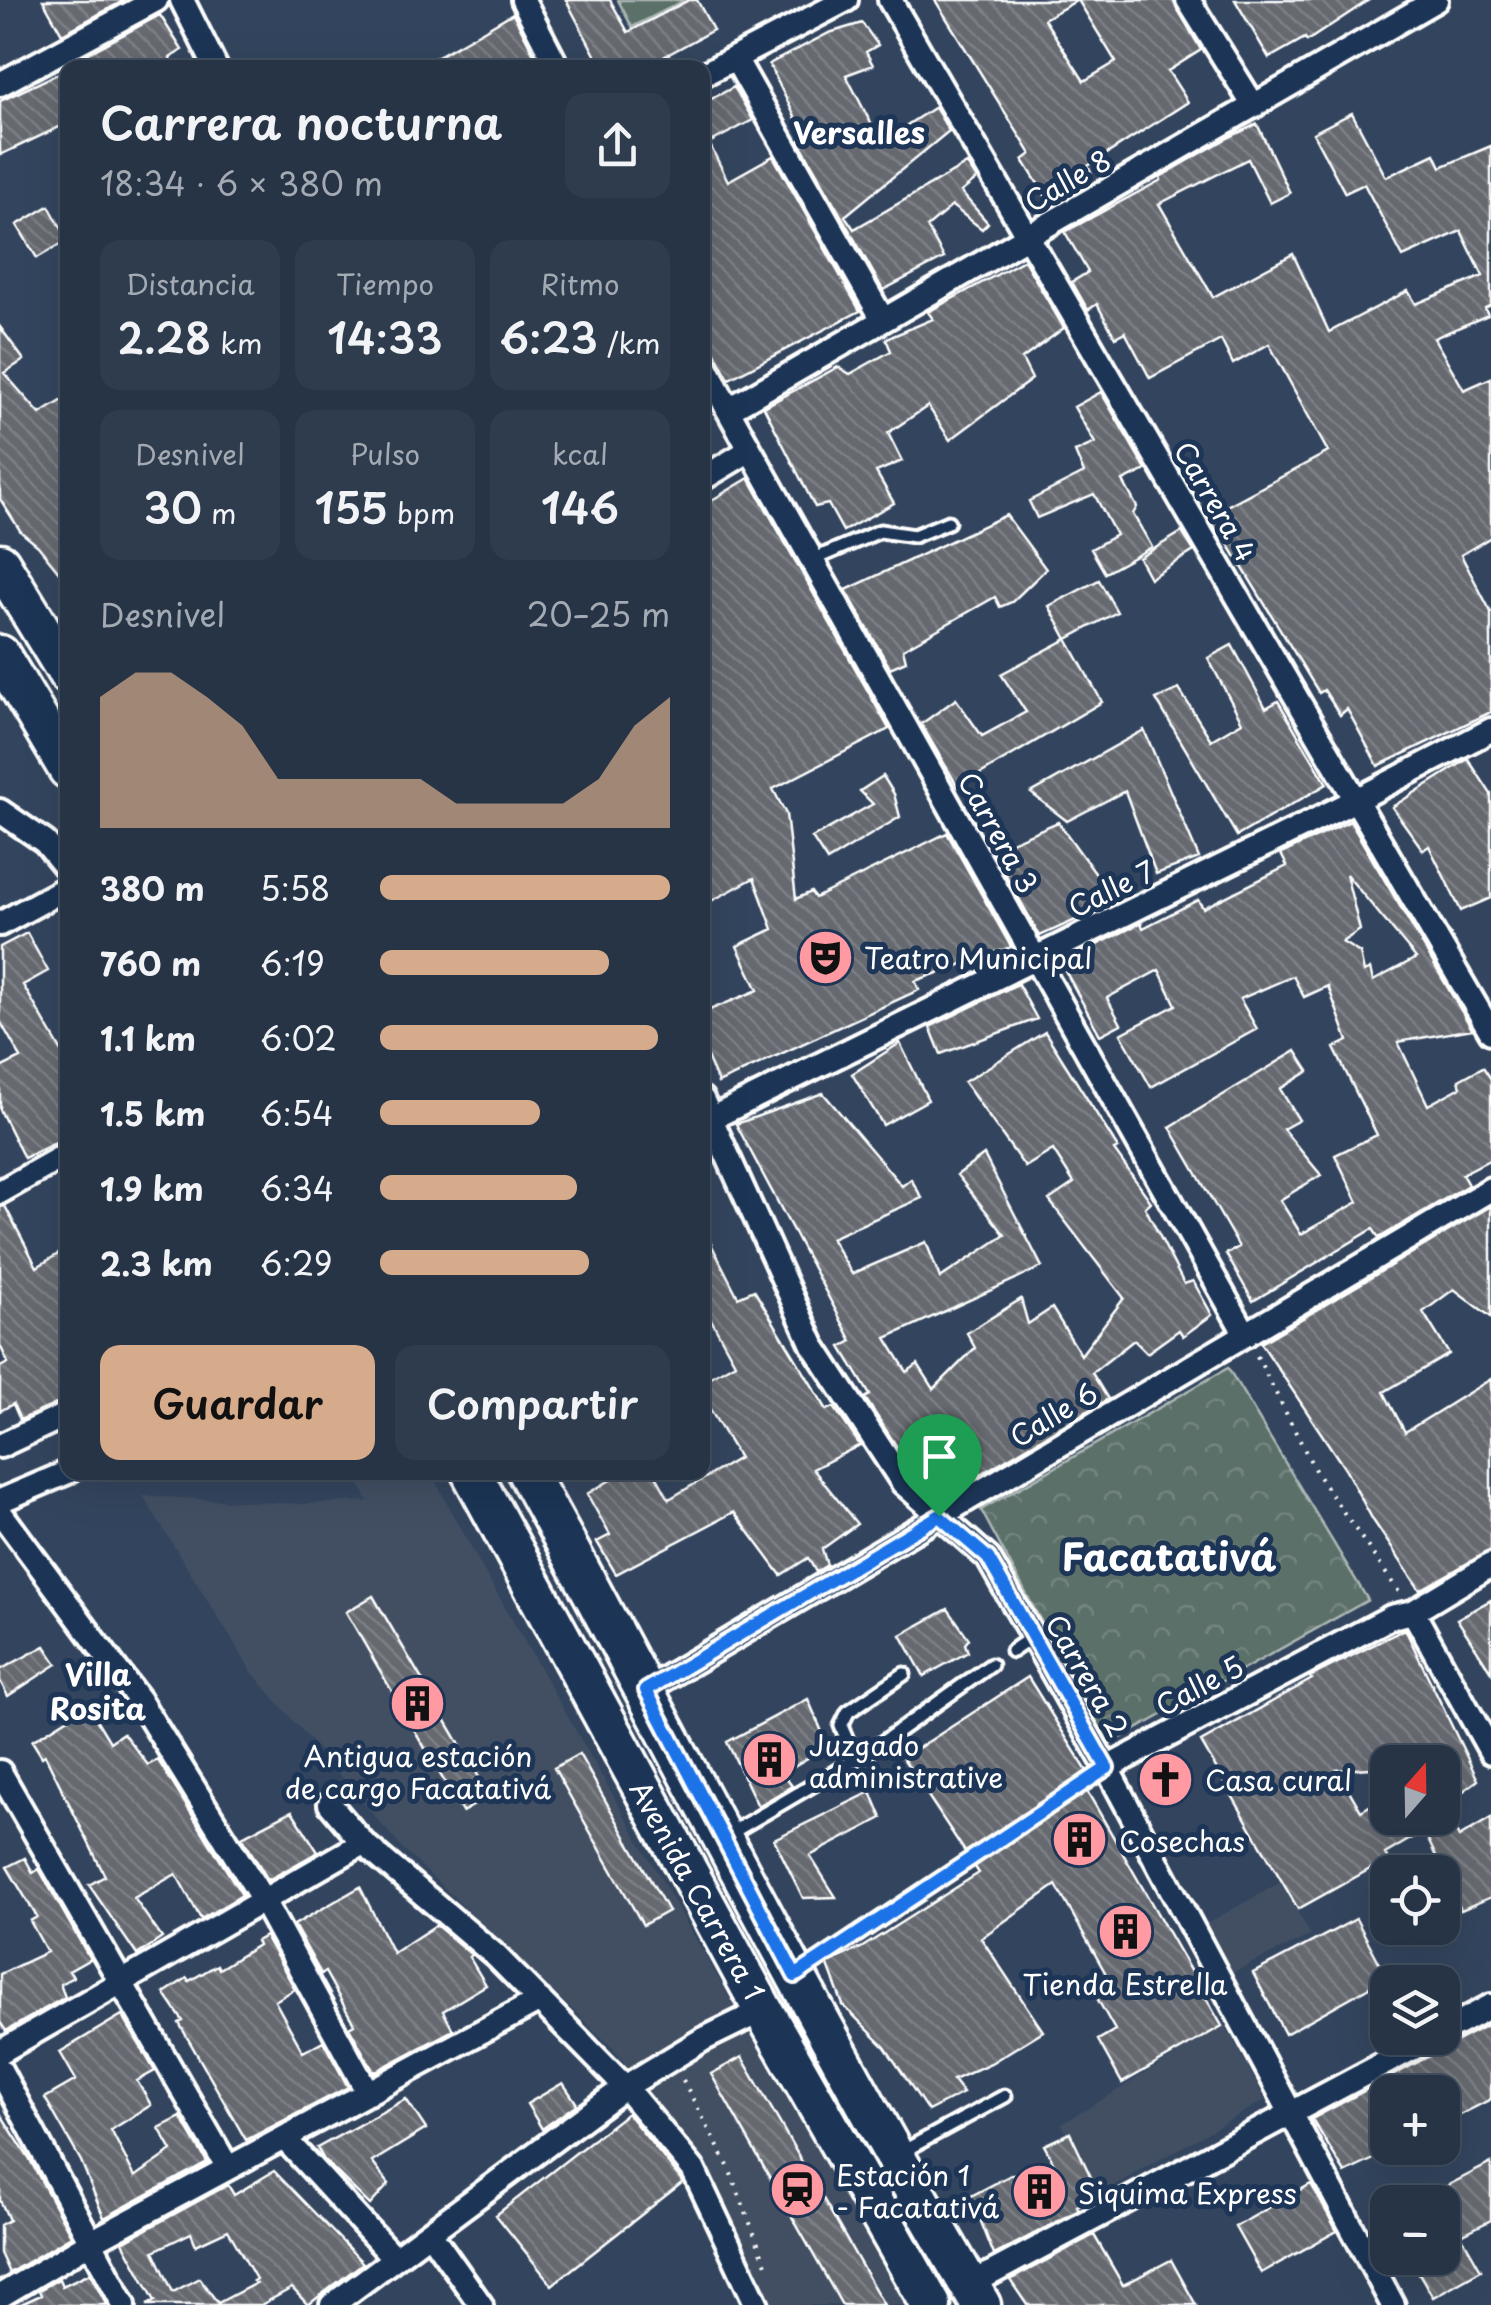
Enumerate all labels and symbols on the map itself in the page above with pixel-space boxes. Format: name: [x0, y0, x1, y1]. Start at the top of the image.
district label: Versalles: [793, 109, 925, 154]
street label: Calle 8: [1016, 138, 1118, 222]
street label: Carrera 4: [1164, 433, 1268, 569]
street label: Carrera 3: [948, 763, 1050, 901]
street label: Calle 7: [1060, 848, 1162, 927]
theatre icon: Teatro Municipal: [795, 927, 855, 987]
place label: Teatro Municipal: [864, 936, 1092, 979]
street label: Calle 6: [1001, 1371, 1105, 1457]
pin: [897, 1414, 982, 1517]
district label: Facatativá: [1062, 1527, 1276, 1584]
street label: Carrera 2: [1036, 1606, 1140, 1744]
street label: Calle 5: [1147, 1644, 1251, 1726]
district label: Villa Rosita: [50, 1651, 146, 1730]
building icon: Antigua estación de cargo Facatativá: [388, 1674, 448, 1734]
place label: Juzgado administrative: [809, 1723, 1003, 1798]
building icon: Juzgado administrative: [740, 1730, 800, 1790]
place label: Antigua estación de cargo Facatativá: [285, 1734, 551, 1809]
north arrow: [1370, 1745, 1460, 1835]
church icon: Casa cural: [1136, 1749, 1196, 1809]
place label: Casa cural: [1205, 1758, 1352, 1801]
street label: Avenida Carrera 1: [620, 1772, 776, 2008]
building icon: Cosechas: [1050, 1810, 1110, 1870]
place label: Cosechas: [1119, 1819, 1245, 1862]
building icon: Tienda Estrella: [1095, 1902, 1155, 1962]
place label: Tienda Estrella: [1022, 1962, 1228, 2005]
place label: Estación 1 - Facatativá: [836, 2153, 1000, 2228]
station icon: Estación 1 - Facatativá: [767, 2160, 827, 2220]
building icon: Siquima Express: [1009, 2162, 1069, 2222]
place label: Siquima Express: [1078, 2171, 1297, 2214]

